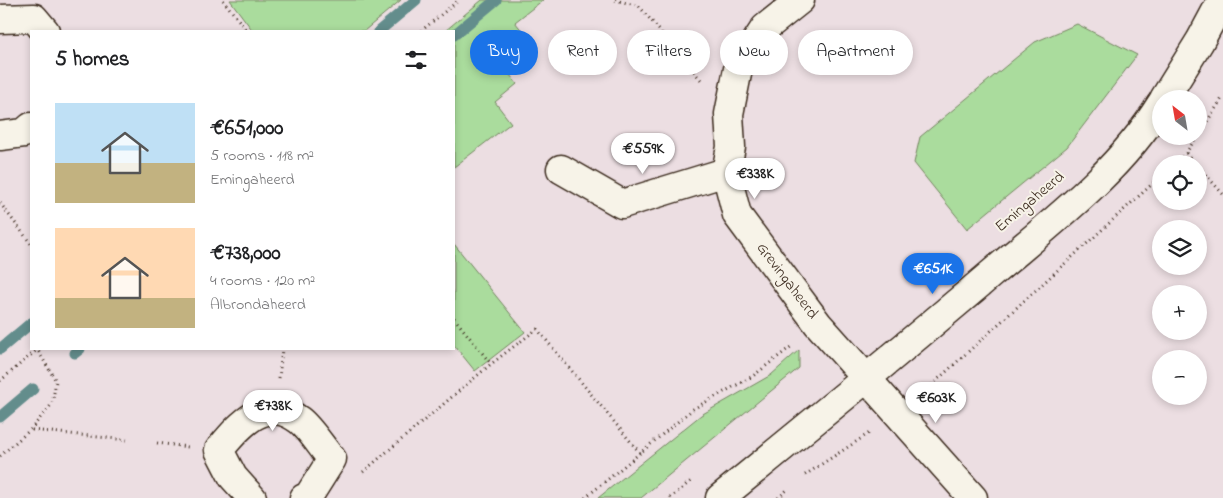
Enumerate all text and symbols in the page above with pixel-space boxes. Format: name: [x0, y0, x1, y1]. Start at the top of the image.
chip: Buy: [470, 30, 538, 75]
chip: Rent: [548, 30, 617, 75]
chip: Filters: [627, 30, 710, 75]
chip: New: [720, 30, 788, 75]
chip: Apartment: [798, 30, 913, 75]
text: 5 homes: [55, 45, 130, 75]
icon: filters: [402, 46, 430, 74]
north arrow: [1152, 90, 1208, 145]
map controls: [1152, 90, 1207, 405]
text: €651,000: [210, 114, 283, 144]
icon: home: [95, 123, 155, 183]
pin: €559K: [608, 132, 678, 175]
text: €559K: [622, 137, 664, 161]
text: 5 rooms · 118 m²: [210, 144, 314, 168]
button: locate: [1152, 155, 1207, 210]
pin: €338K: [720, 158, 790, 200]
text: €338K: [736, 162, 774, 186]
street label: Emingaheerd: [990, 166, 1070, 238]
text: Emingaheerd: [210, 168, 295, 192]
button: layers: [1152, 220, 1207, 275]
street label: Grevingaheerd: [750, 238, 824, 324]
text: €738,000: [210, 239, 281, 269]
icon: home: [95, 248, 155, 308]
pin: €651K: [898, 252, 968, 295]
text: €651K: [913, 257, 953, 281]
text: 4 rooms · 120 m²: [210, 269, 315, 293]
button: +: [1152, 285, 1207, 340]
text: Albrondaheerd: [210, 293, 306, 317]
button: −: [1152, 350, 1207, 405]
pin: €603K: [901, 382, 971, 424]
text: €603K: [916, 386, 956, 410]
pin: €738K: [238, 390, 308, 432]
text: €738K: [254, 394, 292, 418]

